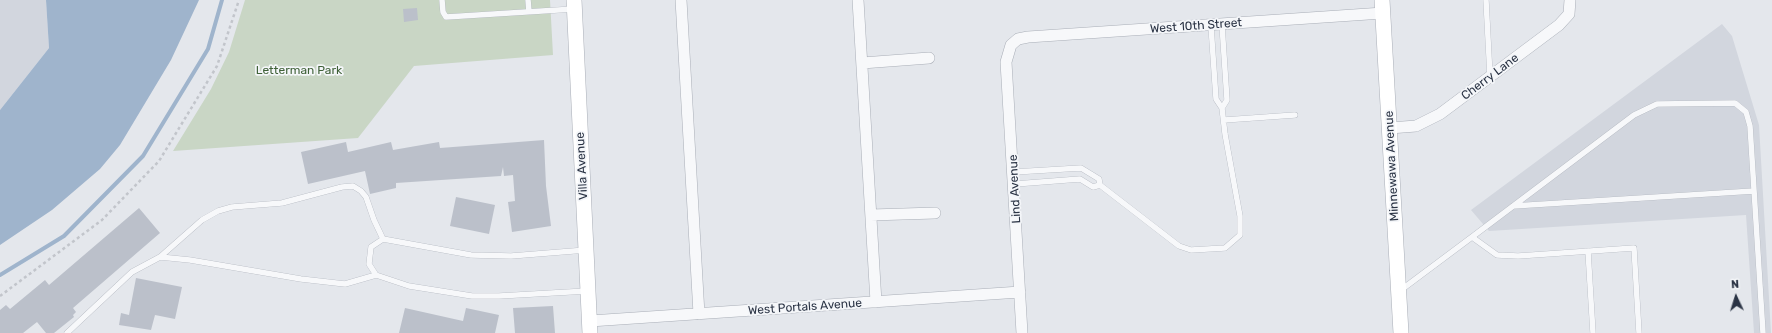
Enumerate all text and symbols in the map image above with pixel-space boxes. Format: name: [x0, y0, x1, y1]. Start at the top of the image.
street label: West 10th Street: [1150, 16, 1242, 36]
street label: Cherry Lane: [1458, 51, 1522, 103]
park label: Letterman Park: [256, 64, 342, 78]
street label: Minnewawa Avenue: [1382, 110, 1402, 222]
street label: Villa Avenue: [573, 132, 591, 200]
street label: Lind Avenue: [1006, 154, 1024, 224]
north arrow: [1716, 277, 1756, 317]
text: N: [1731, 278, 1740, 291]
street label: West Portals Avenue: [748, 296, 862, 318]

